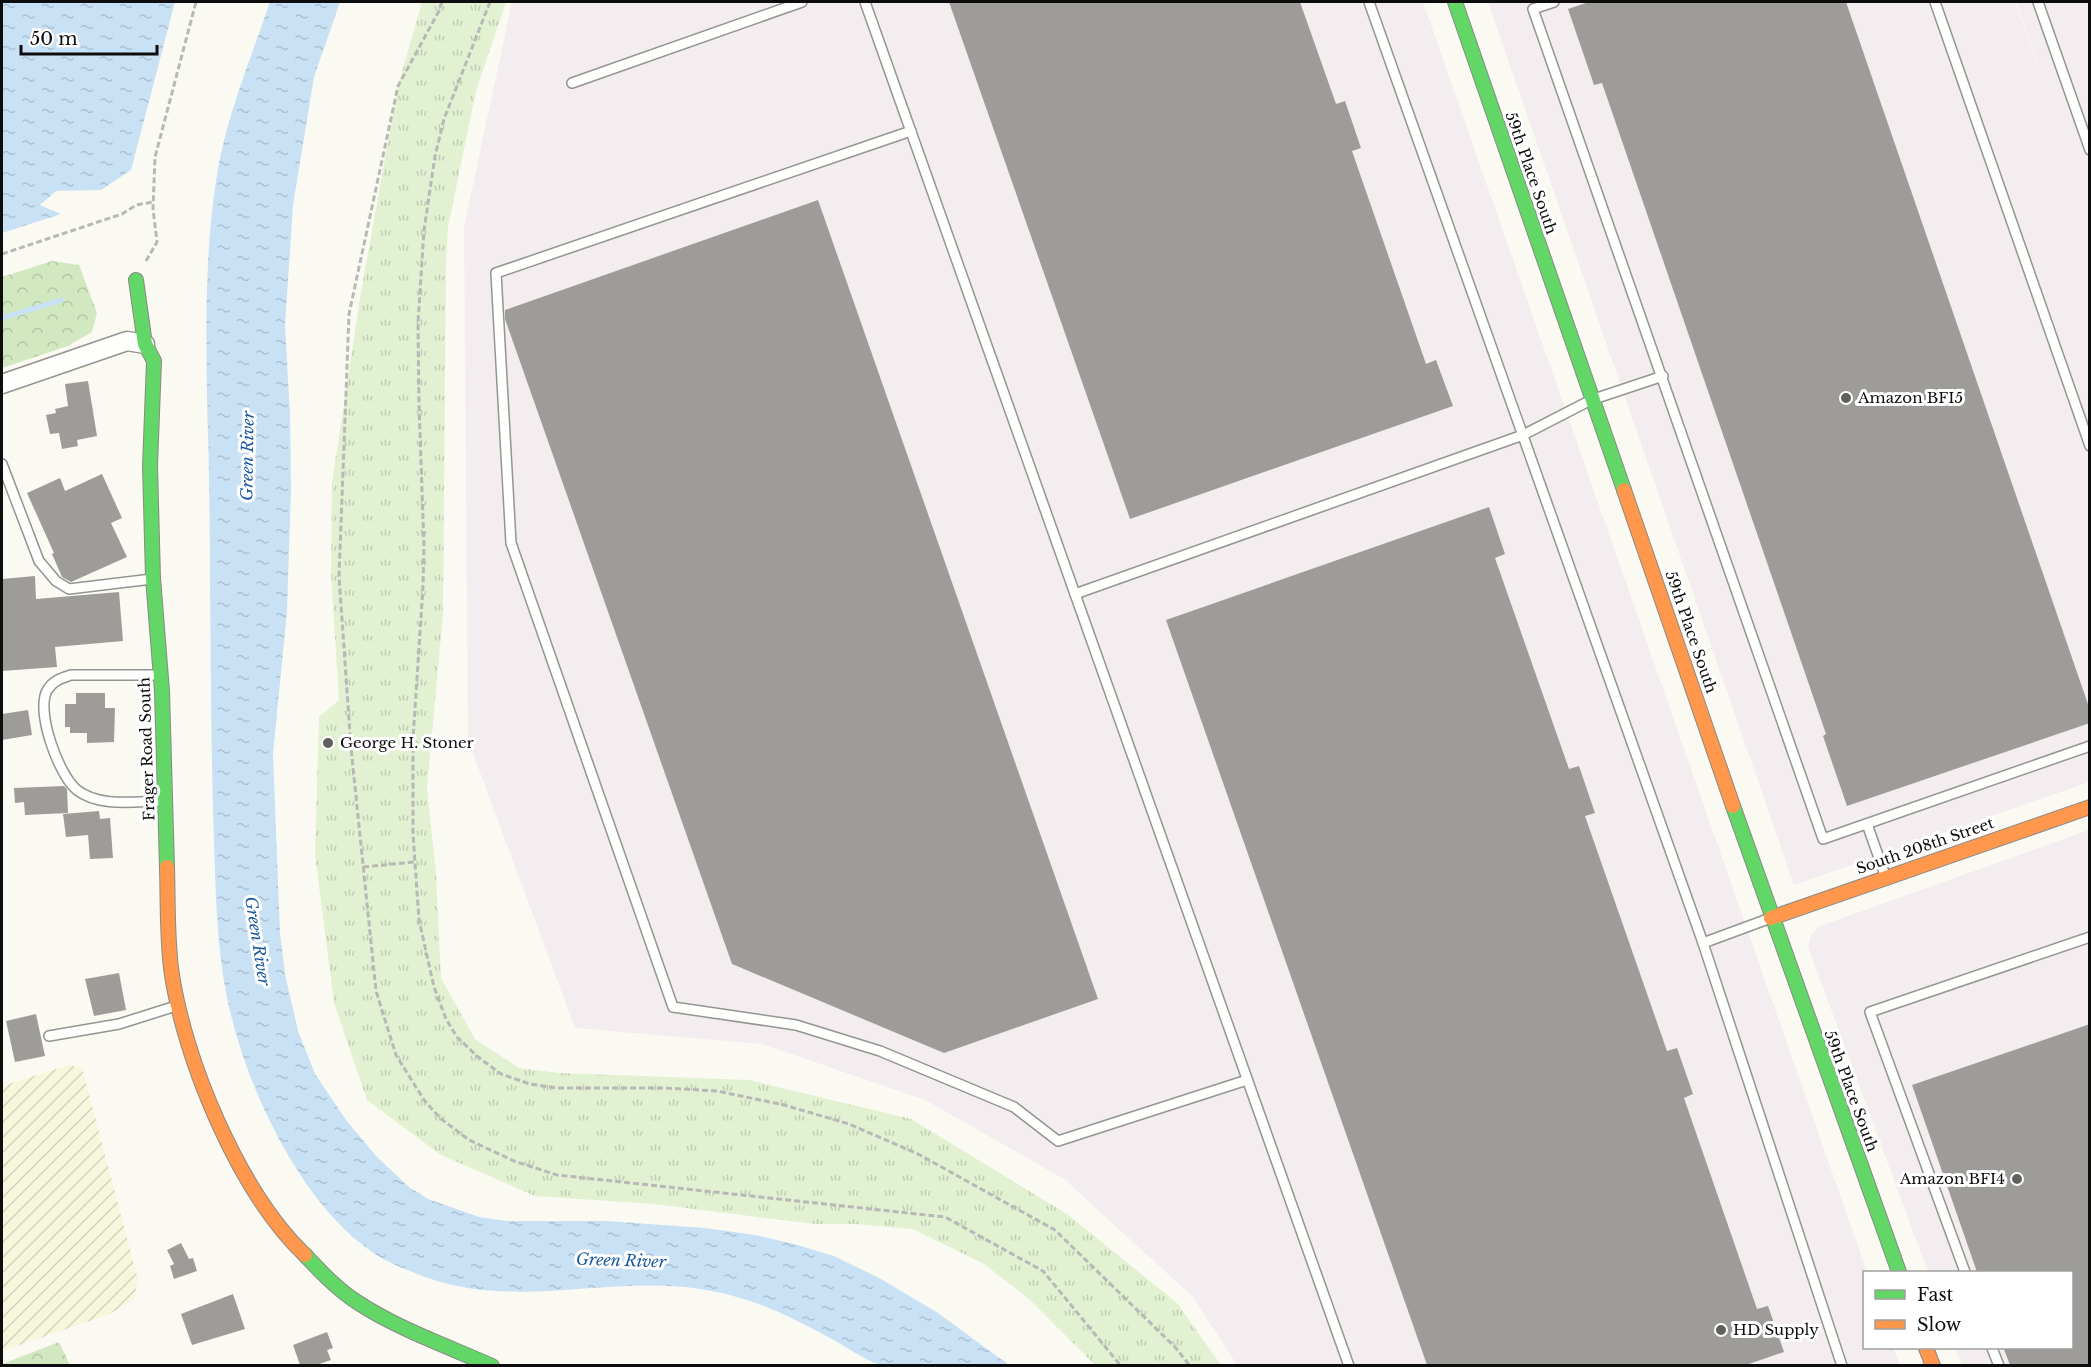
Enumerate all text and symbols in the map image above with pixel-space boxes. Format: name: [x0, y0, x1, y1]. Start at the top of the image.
scale bar: [21, 18, 158, 56]
text: 50 m: [30, 28, 78, 50]
street label: 59th Place South: [1502, 109, 1561, 237]
place label: Amazon BFI5: [1857, 388, 1963, 407]
marker: Amazon BFI5: [1839, 391, 1853, 405]
water label: Green River: [236, 410, 258, 501]
street label: 59th Place South: [1662, 568, 1721, 696]
street label: Frager Road South: [134, 677, 159, 821]
place label: George H. Stoner: [340, 733, 475, 752]
marker: George H. Stoner: [321, 736, 335, 750]
street label: South 208th Street: [1854, 813, 1996, 878]
water label: Green River: [241, 895, 275, 988]
street label: 59th Place South: [1821, 1027, 1882, 1154]
place label: Amazon BFI4: [1899, 1169, 2005, 1188]
marker: Amazon BFI4: [2010, 1172, 2024, 1186]
water label: Green River: [576, 1248, 667, 1272]
legend: [1863, 1271, 2073, 1349]
text: Fast: [1917, 1284, 1954, 1306]
text: Slow: [1917, 1314, 1962, 1336]
place label: HD Supply: [1733, 1320, 1819, 1339]
marker: HD Supply: [1714, 1323, 1728, 1337]

